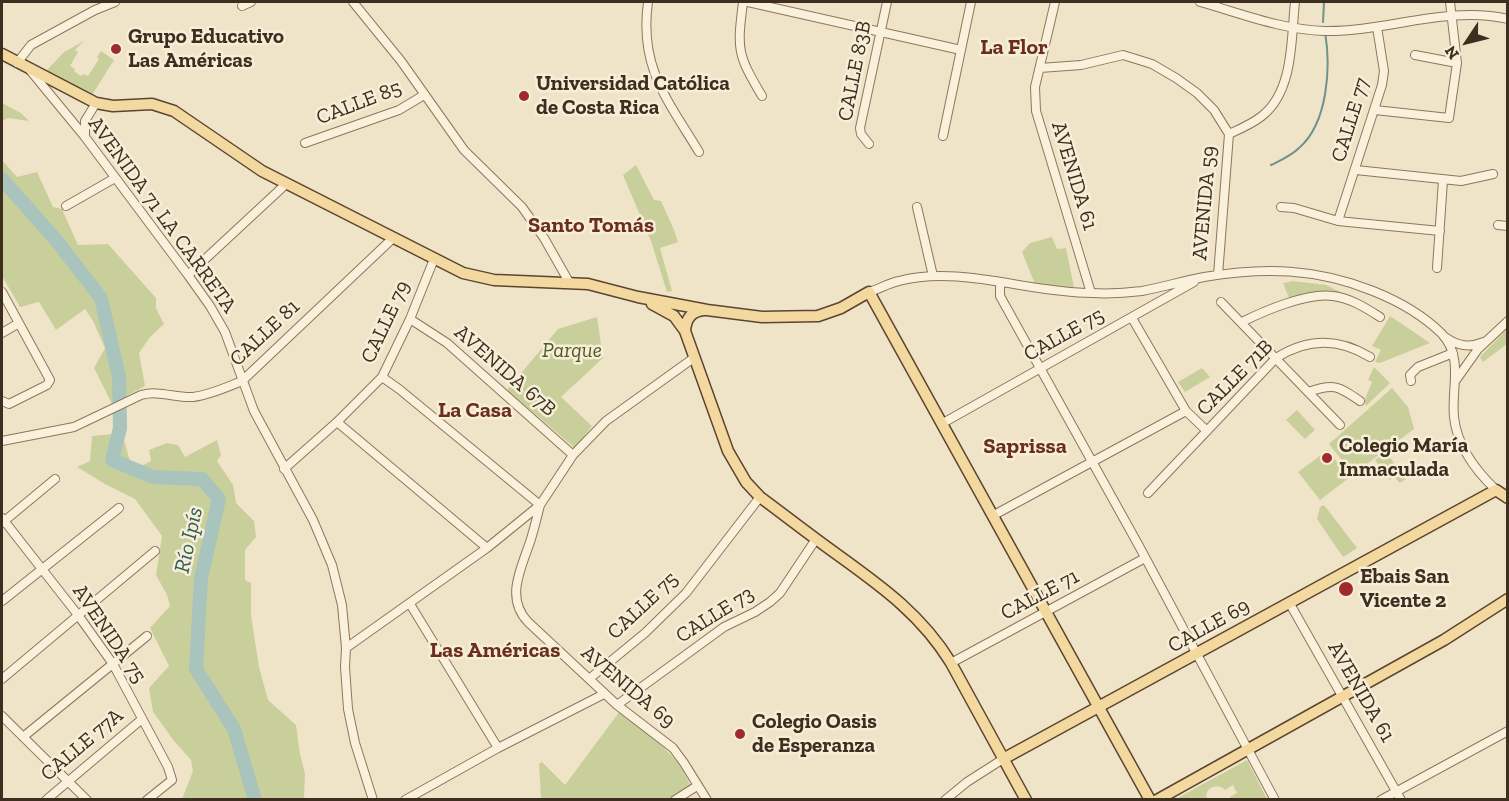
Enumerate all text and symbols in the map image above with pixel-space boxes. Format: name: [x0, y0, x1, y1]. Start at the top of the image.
north arrow: [1437, 12, 1497, 72]
street label: CALLE 83B: [833, 19, 877, 123]
place label: Grupo Educativo Las Américas: [128, 24, 284, 74]
district label: La Flor: [980, 35, 1048, 61]
marker: Grupo Educativo Las Américas: [109, 42, 123, 56]
text: N: [1441, 42, 1463, 63]
place label: Universidad Católica de Costa Rica: [536, 71, 730, 121]
street label: CALLE 85: [313, 75, 405, 131]
street label: CALLE 77: [1326, 75, 1376, 165]
marker: Universidad Católica de Costa Rica: [517, 89, 531, 103]
street label: AVENIDA 71 LA CARRETA: [82, 112, 242, 318]
street label: AVENIDA 61: [1046, 119, 1102, 233]
street label: AVENIDA 59: [1187, 145, 1223, 261]
district label: Santo Tomás: [528, 213, 654, 239]
street label: CALLE 79: [356, 277, 416, 367]
street label: CALLE 81: [225, 294, 305, 372]
street label: CALLE 75: [1019, 303, 1109, 367]
street label: AVENIDA 67B: [449, 320, 561, 422]
street label: CALLE 71B: [1191, 334, 1279, 422]
park label: Parque: [542, 338, 602, 364]
district label: La Casa: [438, 398, 512, 424]
place label: Colegio María Inmaculada: [1339, 433, 1468, 483]
district label: Saprissa: [983, 434, 1067, 460]
marker: Colegio María Inmaculada: [1320, 451, 1334, 465]
water label: Río Ipís: [169, 505, 209, 575]
street label: CALLE 71: [996, 564, 1084, 626]
place label: Ebais San Vicente 2: [1360, 564, 1449, 614]
street label: CALLE 75: [602, 567, 684, 645]
street label: AVENIDA 75: [67, 580, 151, 688]
marker: Ebais San Vicente 2: [1337, 580, 1355, 598]
street label: CALLE 73: [671, 581, 759, 649]
street label: CALLE 69: [1164, 593, 1254, 659]
street label: AVENIDA 61: [1322, 637, 1400, 747]
district label: Las Américas: [430, 638, 560, 664]
street label: AVENIDA 69: [576, 640, 680, 734]
street label: CALLE 77A: [36, 703, 128, 787]
place label: Colegio Oasis de Esperanza: [752, 709, 877, 759]
marker: Colegio Oasis de Esperanza: [733, 727, 747, 741]

